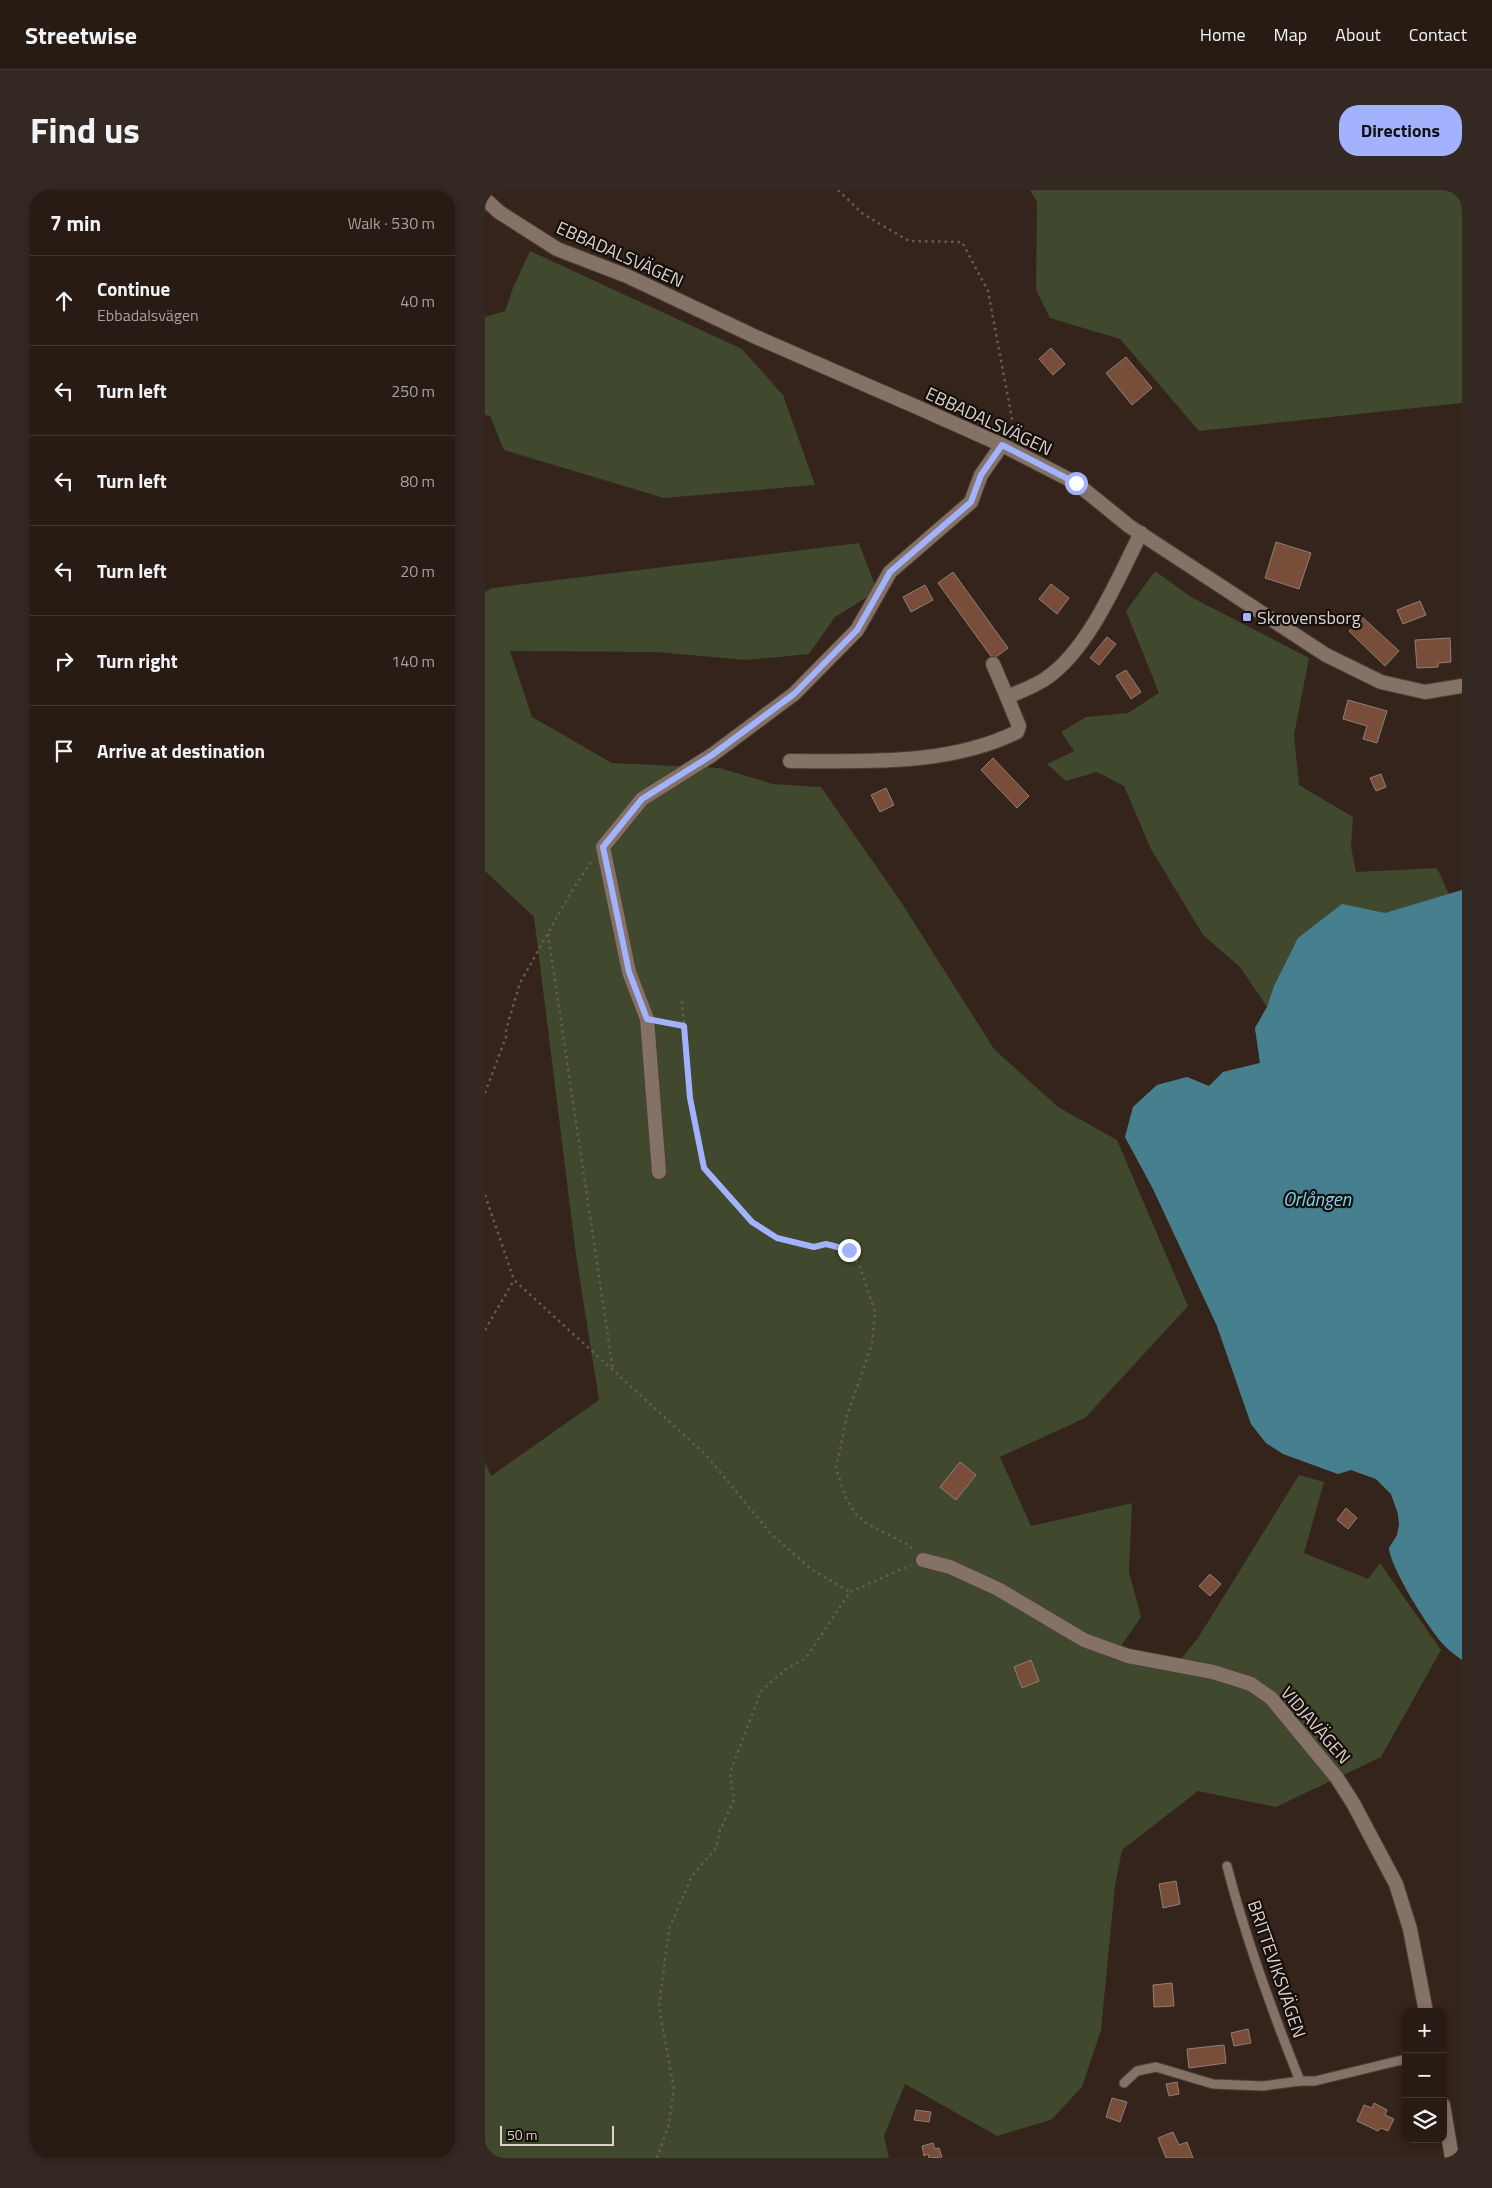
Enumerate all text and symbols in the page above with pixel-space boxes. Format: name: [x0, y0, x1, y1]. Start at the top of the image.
text: Streetwise: [25, 17, 137, 53]
text: Home: [1200, 21, 1246, 48]
text: Map: [1274, 21, 1307, 48]
text: About: [1335, 21, 1381, 48]
text: Contact: [1409, 21, 1467, 48]
text: Find us: [30, 103, 140, 157]
button: Directions: [1339, 105, 1462, 156]
text: 7 min: [50, 207, 101, 239]
text: Walk · 530 m: [347, 211, 435, 235]
street label: EBBADALSVÄGEN: [552, 214, 688, 294]
text: Continue: [97, 274, 170, 303]
icon: ahead: [50, 287, 78, 315]
text: 40 m: [400, 289, 435, 313]
text: Ebbadalsvägen: [97, 303, 199, 327]
text: Turn left: [97, 376, 167, 405]
icon: left: [50, 377, 78, 405]
text: 250 m: [391, 379, 435, 403]
street label: EBBADALSVÄGEN: [921, 380, 1057, 462]
text: Turn left: [97, 466, 167, 495]
icon: left: [50, 467, 78, 495]
text: 80 m: [400, 469, 435, 493]
route start: [1065, 472, 1088, 495]
text: Turn left: [97, 556, 167, 585]
icon: left: [50, 557, 78, 585]
text: 20 m: [400, 559, 435, 583]
place label: Skrovensborg: [1257, 604, 1361, 631]
marker: Skrovensborg: [1241, 611, 1253, 623]
text: Turn right: [97, 646, 178, 675]
icon: right: [50, 647, 78, 675]
text: 140 m: [391, 649, 435, 673]
text: Arrive at destination: [97, 736, 265, 765]
icon: arrive: [50, 737, 78, 765]
water label: Orlången: [1283, 1184, 1352, 1213]
route end: [838, 1239, 861, 1262]
street label: VIDJAVÄGEN: [1275, 1680, 1357, 1770]
street label: BRITTEVIKSVÄGEN: [1241, 1897, 1313, 2041]
map controls: [1402, 2008, 1447, 2143]
button: +: [1402, 2008, 1447, 2053]
button: −: [1402, 2053, 1447, 2098]
button: layers: [1402, 2098, 1447, 2143]
scale bar: [500, 2123, 614, 2146]
text: 50 m: [507, 2124, 537, 2145]

